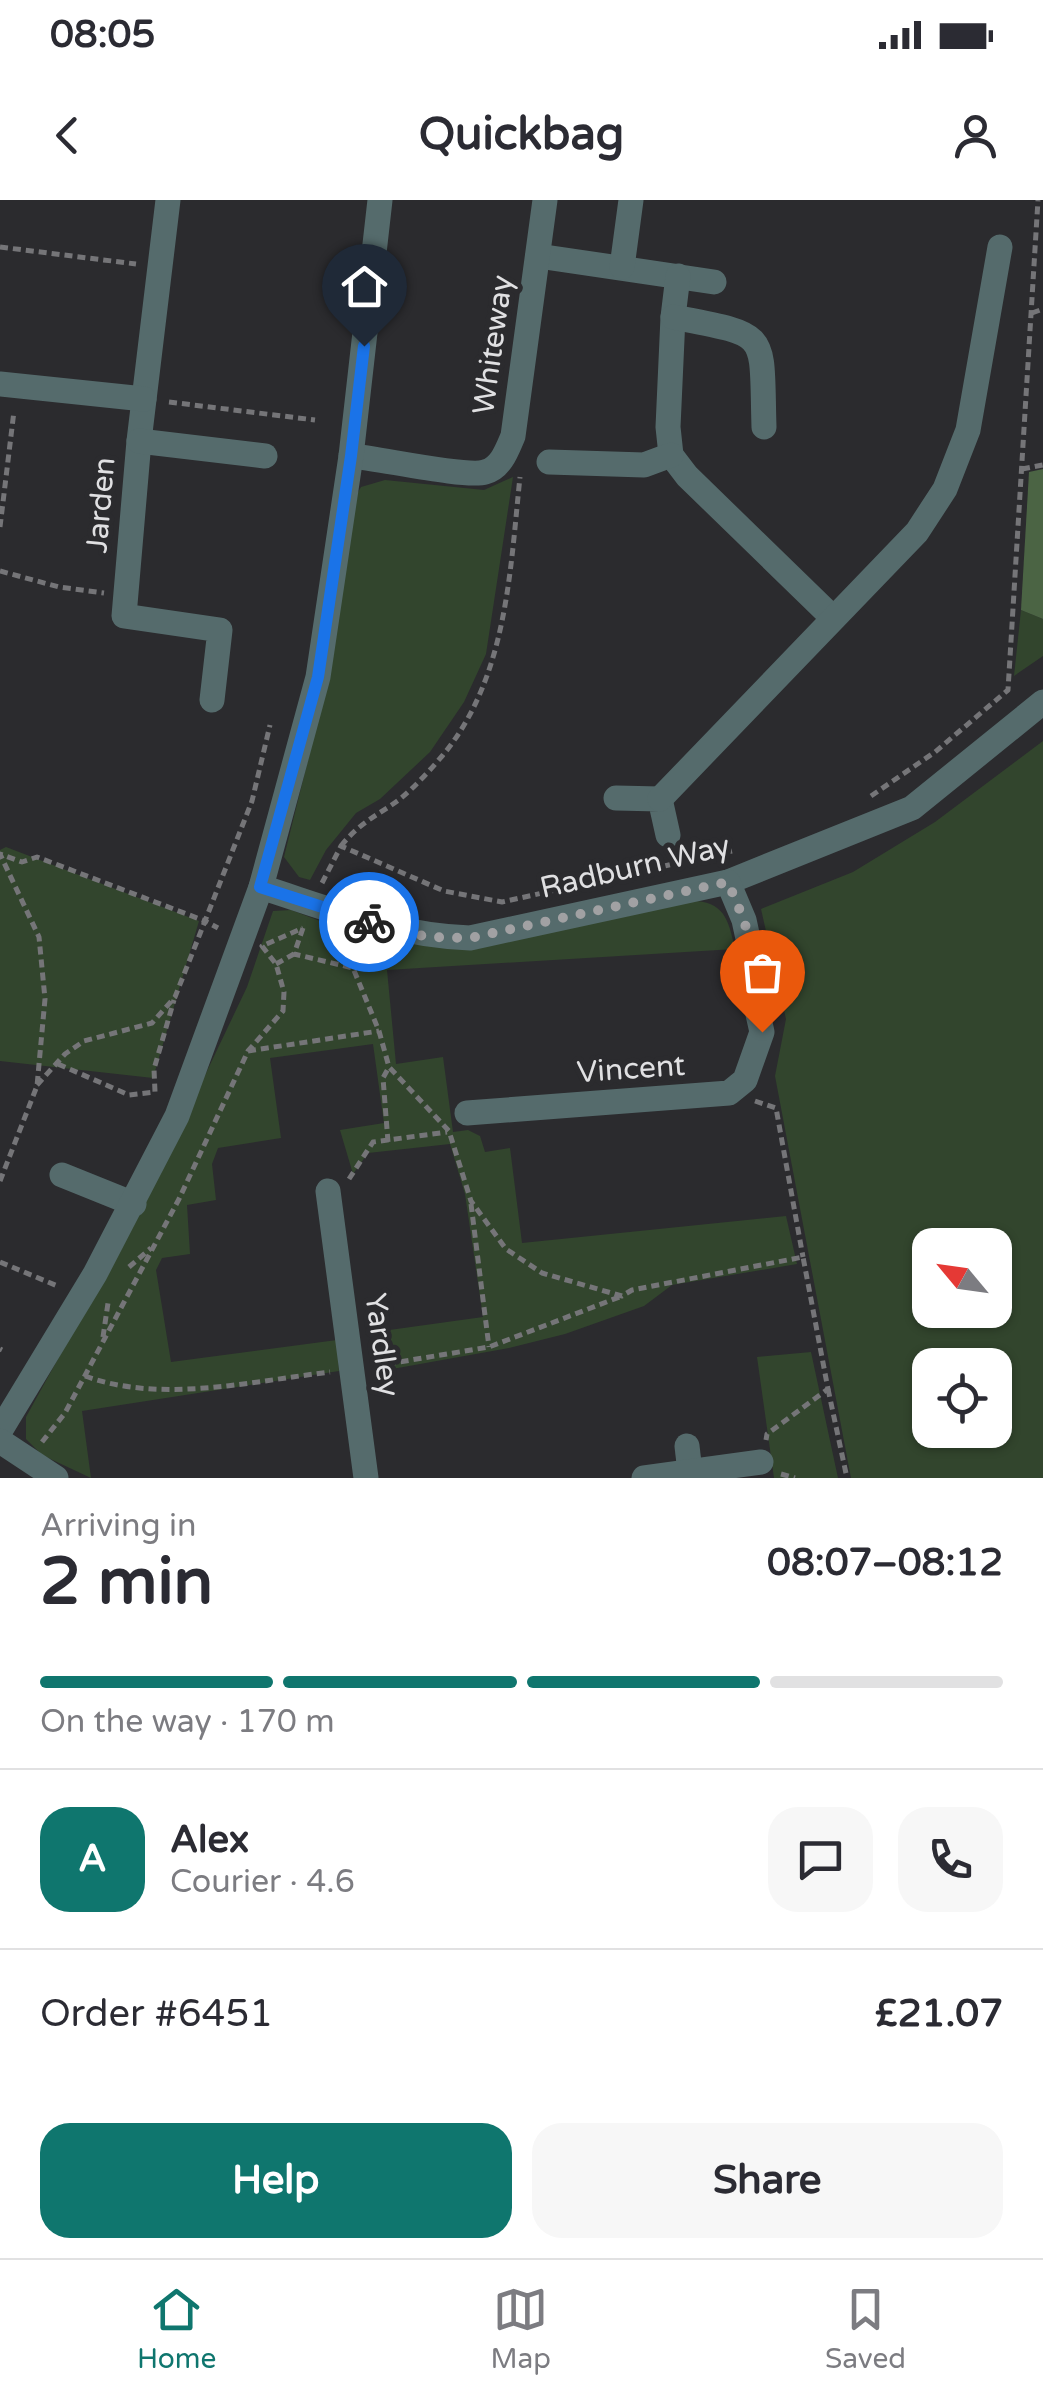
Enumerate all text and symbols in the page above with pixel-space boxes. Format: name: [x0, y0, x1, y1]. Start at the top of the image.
text: 08:05: [50, 12, 155, 58]
icon: back: [40, 108, 95, 163]
text: Quickbag: [419, 108, 624, 162]
icon: person: [948, 108, 1003, 163]
pin: [322, 244, 407, 347]
icon: home: [337, 259, 392, 314]
street label: Whiteway: [465, 273, 521, 417]
street label: Jarden: [78, 456, 124, 554]
street label: Radburn Way: [536, 827, 734, 907]
courier: [319, 872, 419, 972]
icon: bike: [342, 895, 397, 950]
pin: [720, 930, 805, 1033]
icon: bag: [735, 945, 790, 1000]
street label: Vincent: [576, 1047, 686, 1091]
north arrow: [912, 1228, 1012, 1328]
map controls: [912, 1228, 1012, 1448]
street label: Yardley: [356, 1291, 408, 1399]
button: locate: [912, 1348, 1012, 1448]
text: Arriving in: [40, 1507, 197, 1545]
text: 08:07–08:12: [767, 1540, 1003, 1586]
text: 2 min: [40, 1543, 213, 1622]
text: On the way · 170 m: [40, 1703, 335, 1741]
button: chat: [768, 1807, 873, 1912]
button: phone: [898, 1807, 1003, 1912]
text: Alex: [170, 1817, 249, 1863]
text: A: [78, 1836, 107, 1882]
text: Courier · 4.6: [170, 1863, 355, 1901]
text: Order #6451: [40, 1991, 273, 2037]
text: £21.07: [875, 1991, 1003, 2037]
button: Help: [40, 2123, 512, 2238]
button: Share: [532, 2123, 1003, 2238]
tab: Home: [137, 2282, 216, 2376]
tab: Map: [490, 2282, 551, 2376]
tab: Saved: [825, 2282, 906, 2376]

